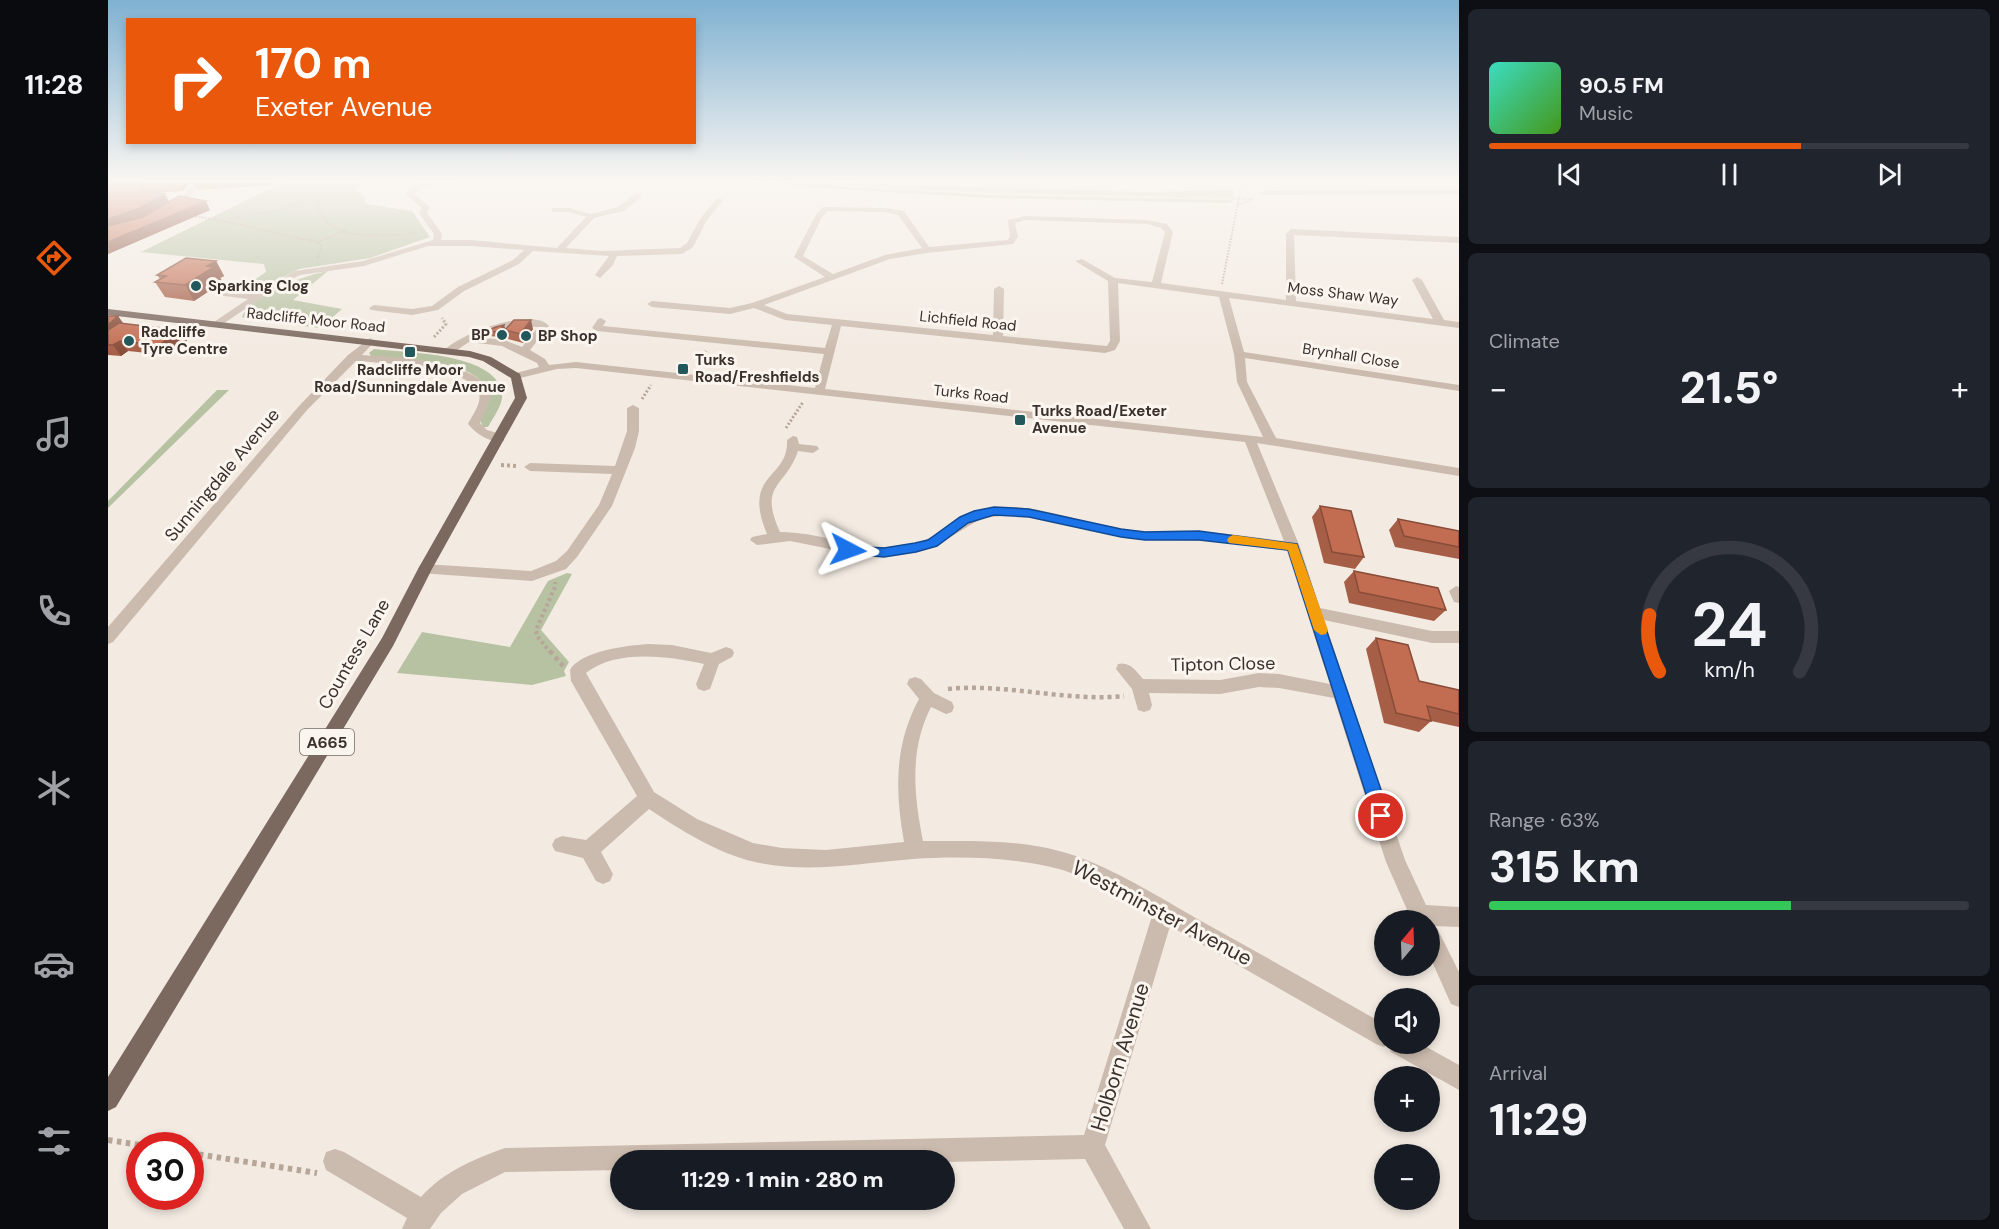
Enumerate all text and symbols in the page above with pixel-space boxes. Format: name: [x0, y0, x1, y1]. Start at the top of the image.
text: 170 m: [255, 36, 372, 91]
icon: right: [156, 42, 234, 120]
text: 11:28: [25, 67, 84, 102]
text: 90.5 FM: [1579, 71, 1664, 100]
text: Exeter Avenue: [255, 89, 432, 124]
text: Music: [1579, 100, 1634, 126]
icon: previous: [1553, 158, 1586, 191]
icon: pause: [1713, 158, 1746, 191]
icon: next: [1873, 158, 1906, 191]
icon: directions: [33, 237, 75, 279]
place label: Sparking Clog: [208, 276, 309, 296]
street label: Moss Shaw Way: [1286, 277, 1400, 311]
marker: Sparking Clog: [189, 279, 203, 293]
street label: Radcliffe Moor Road: [246, 303, 386, 337]
street label: Lichfield Road: [919, 306, 1017, 336]
place label: Radcliffe Tyre Centre: [141, 322, 228, 359]
place label: BP: [471, 325, 490, 345]
place label: BP Shop: [538, 326, 598, 346]
marker: BP: [495, 328, 509, 342]
text: Climate: [1489, 328, 1560, 354]
marker: BP Shop: [519, 329, 533, 343]
marker: Radcliffe Tyre Centre: [122, 334, 136, 348]
street label: Brynhall Close: [1301, 338, 1401, 374]
marker: Radcliffe Moor Road/Sunningdale Avenue: [403, 345, 417, 359]
place label: Turks Road/Freshfields: [695, 350, 820, 387]
text: 21.5°: [1680, 358, 1778, 417]
place label: Radcliffe Moor Road/Sunningdale Avenue: [314, 360, 506, 397]
marker: Turks Road/Freshfields: [676, 362, 690, 376]
text: −: [1489, 367, 1507, 410]
text: +: [1951, 367, 1969, 410]
street label: Turks Road: [932, 380, 1010, 408]
place label: Turks Road/Exeter Avenue: [1032, 401, 1167, 438]
street label: Sunningdale Avenue: [159, 403, 285, 547]
icon: music: [33, 413, 75, 455]
marker: Turks Road/Exeter Avenue: [1013, 413, 1027, 427]
position arrow: [816, 518, 880, 582]
text: 24: [1691, 584, 1767, 665]
icon: phone: [33, 590, 75, 632]
street label: Countess Lane: [313, 594, 395, 714]
street label: Tipton Close: [1170, 651, 1276, 677]
text: km/h: [1704, 656, 1754, 684]
road number: A665: [300, 729, 354, 755]
icon: climate: [33, 767, 75, 809]
pin: [1355, 790, 1406, 841]
icon: arrive: [1364, 799, 1397, 832]
text: Range · 63%: [1489, 807, 1599, 833]
text: 315 km: [1489, 837, 1640, 896]
street label: Westminster Avenue: [1067, 854, 1257, 972]
north arrow: [1374, 910, 1440, 976]
map controls: [1374, 910, 1440, 1210]
icon: car: [33, 943, 75, 985]
street label: Holborn Avenue: [1084, 979, 1156, 1135]
button: sound: [1374, 988, 1440, 1054]
text: Arrival: [1489, 1060, 1547, 1086]
button: +: [1374, 1066, 1440, 1132]
text: 11:29: [1489, 1090, 1588, 1149]
icon: filters: [33, 1120, 75, 1162]
speed limit sign: 30: [126, 1132, 204, 1210]
button: −: [1374, 1144, 1440, 1210]
text: 11:29 · 1 min · 280 m: [681, 1165, 884, 1194]

